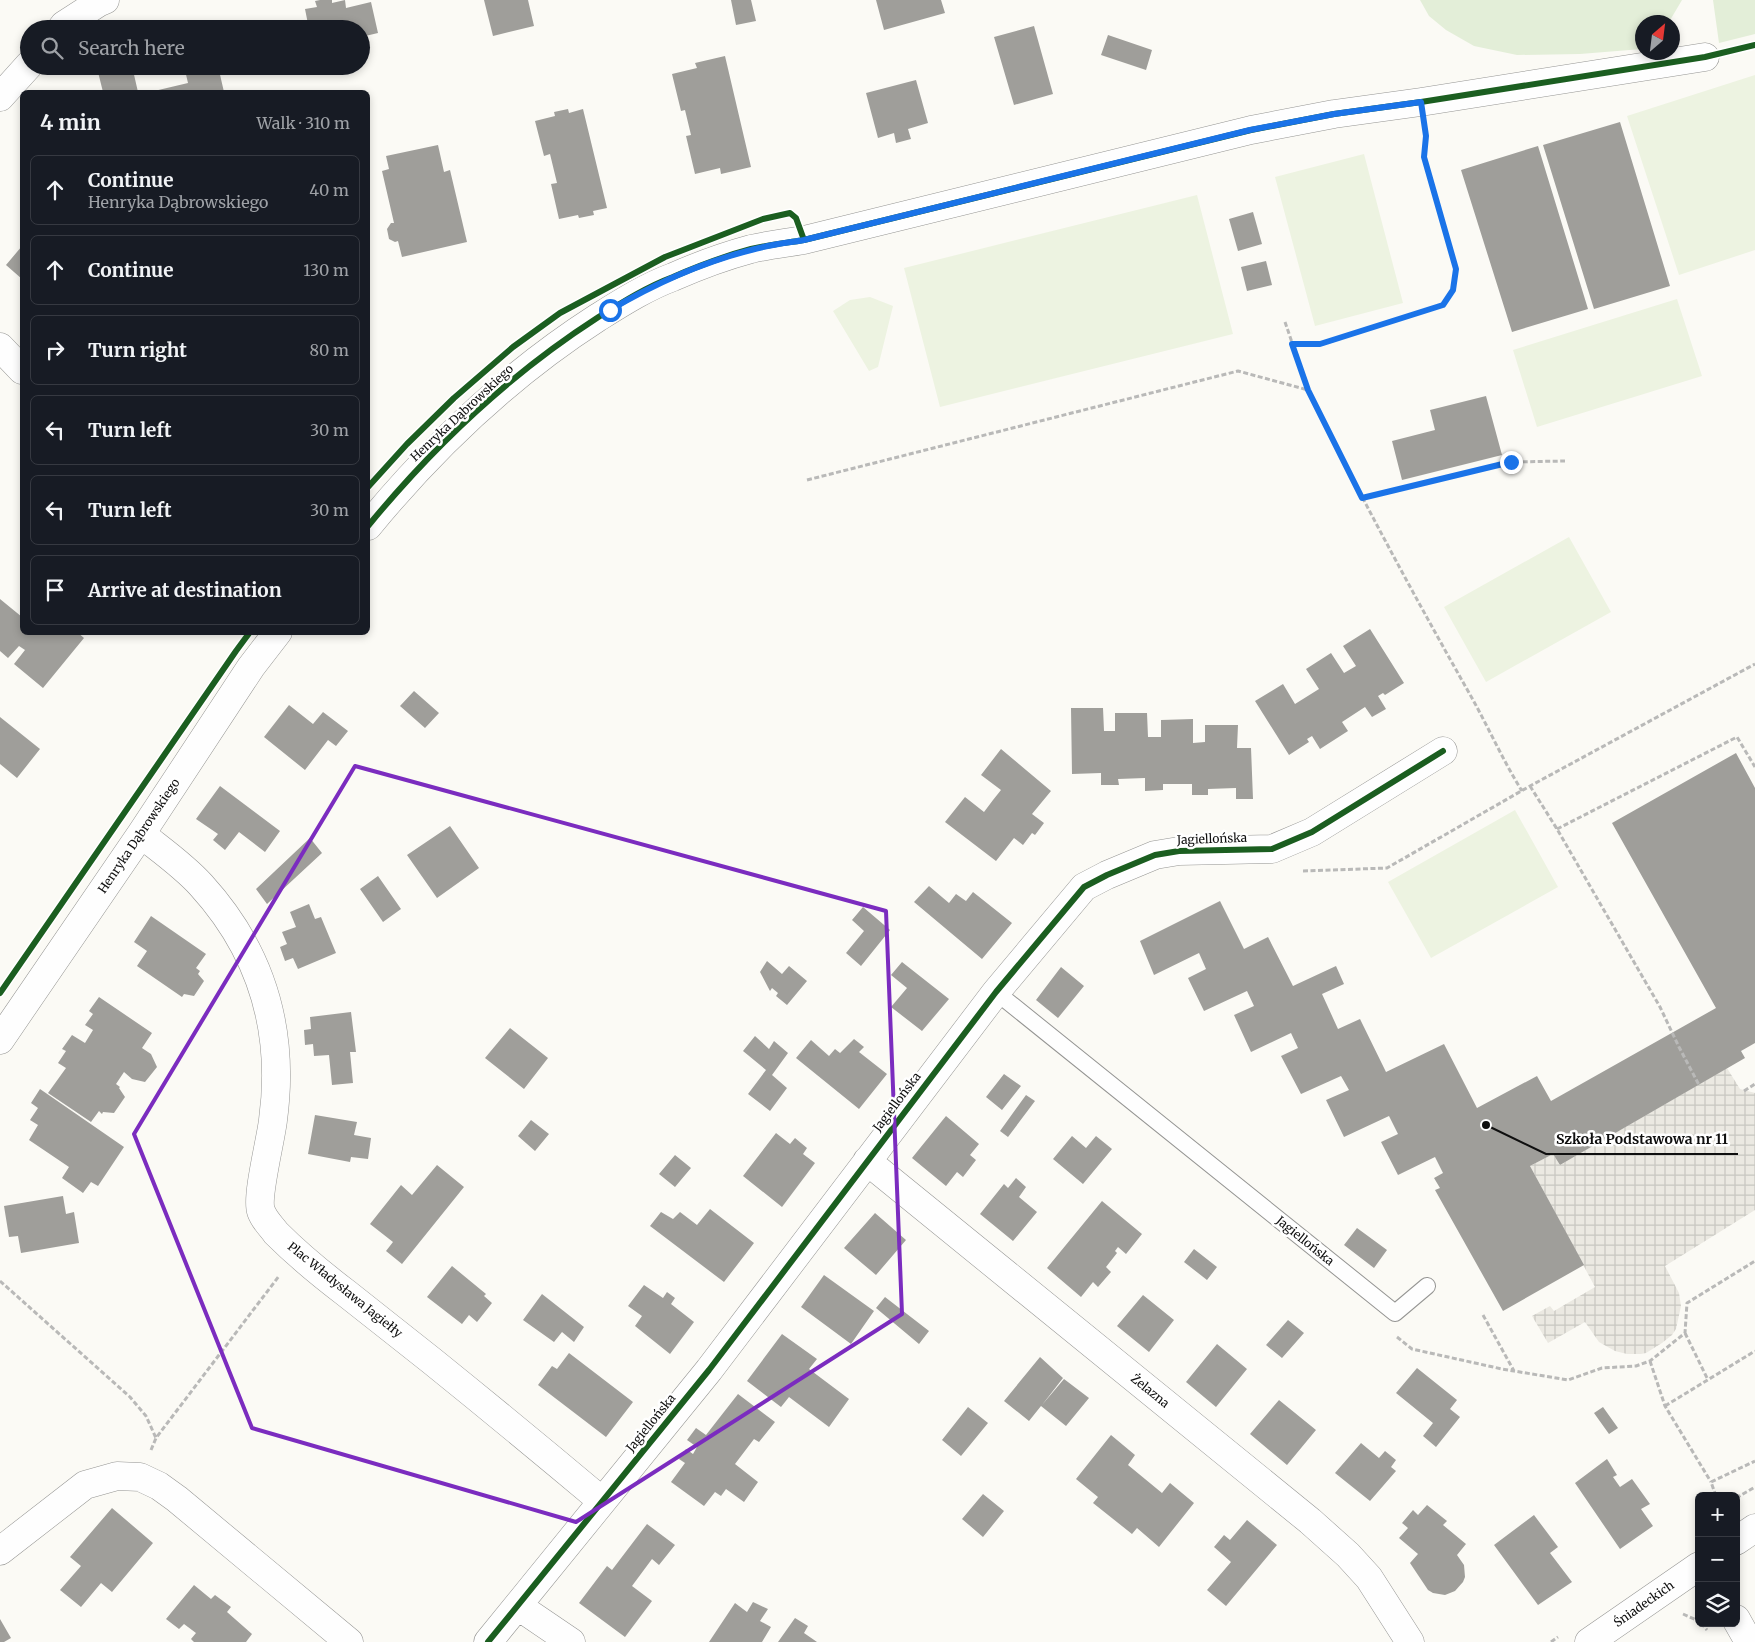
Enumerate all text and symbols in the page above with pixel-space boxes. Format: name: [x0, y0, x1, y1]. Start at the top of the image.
north arrow: [1635, 15, 1680, 60]
search box: [20, 20, 370, 75]
icon: search: [38, 34, 66, 62]
text: Search here: [78, 36, 185, 60]
text: 4 min: [40, 109, 101, 136]
text: Walk · 310 m: [257, 113, 350, 133]
text: Continue: [88, 168, 174, 192]
icon: ahead: [41, 176, 69, 204]
text: 40 m: [309, 180, 349, 200]
text: Henryka Dąbrowskiego: [88, 192, 268, 212]
icon: ahead: [41, 256, 69, 284]
text: Continue: [88, 258, 174, 282]
text: 130 m: [303, 260, 349, 280]
route start: [599, 299, 622, 322]
icon: right: [41, 336, 69, 364]
text: Turn right: [88, 338, 187, 362]
text: 80 m: [310, 340, 349, 360]
street label: Henryka Dąbrowskiego: [407, 361, 516, 464]
icon: left: [41, 416, 69, 444]
text: Turn left: [88, 418, 172, 442]
text: 30 m: [310, 420, 349, 440]
route end: [1500, 451, 1523, 474]
icon: left: [41, 496, 69, 524]
text: Turn left: [88, 498, 172, 522]
text: 30 m: [310, 500, 349, 520]
icon: arrive: [41, 576, 69, 604]
text: Arrive at destination: [88, 578, 282, 602]
street label: Henryka Dąbrowskiego: [95, 775, 183, 896]
street label: Jagiellońska: [1176, 830, 1248, 847]
street label: Jagiellońska: [869, 1069, 924, 1135]
callout: Szkoła Podstawowa nr 11: [1546, 1125, 1738, 1154]
text: Szkoła Podstawowa nr 11: [1556, 1130, 1728, 1148]
street label: Jagiellońska: [1273, 1212, 1338, 1269]
street label: Plac Władysława Jagiełły: [285, 1239, 406, 1340]
street label: Żelazna: [1128, 1371, 1173, 1411]
street label: Jagiellońska: [622, 1390, 679, 1455]
map controls: [1695, 1492, 1740, 1627]
button: +: [1695, 1492, 1740, 1537]
button: −: [1695, 1537, 1740, 1582]
street label: Śniadeckich: [1611, 1577, 1677, 1630]
button: layers: [1695, 1582, 1740, 1627]

